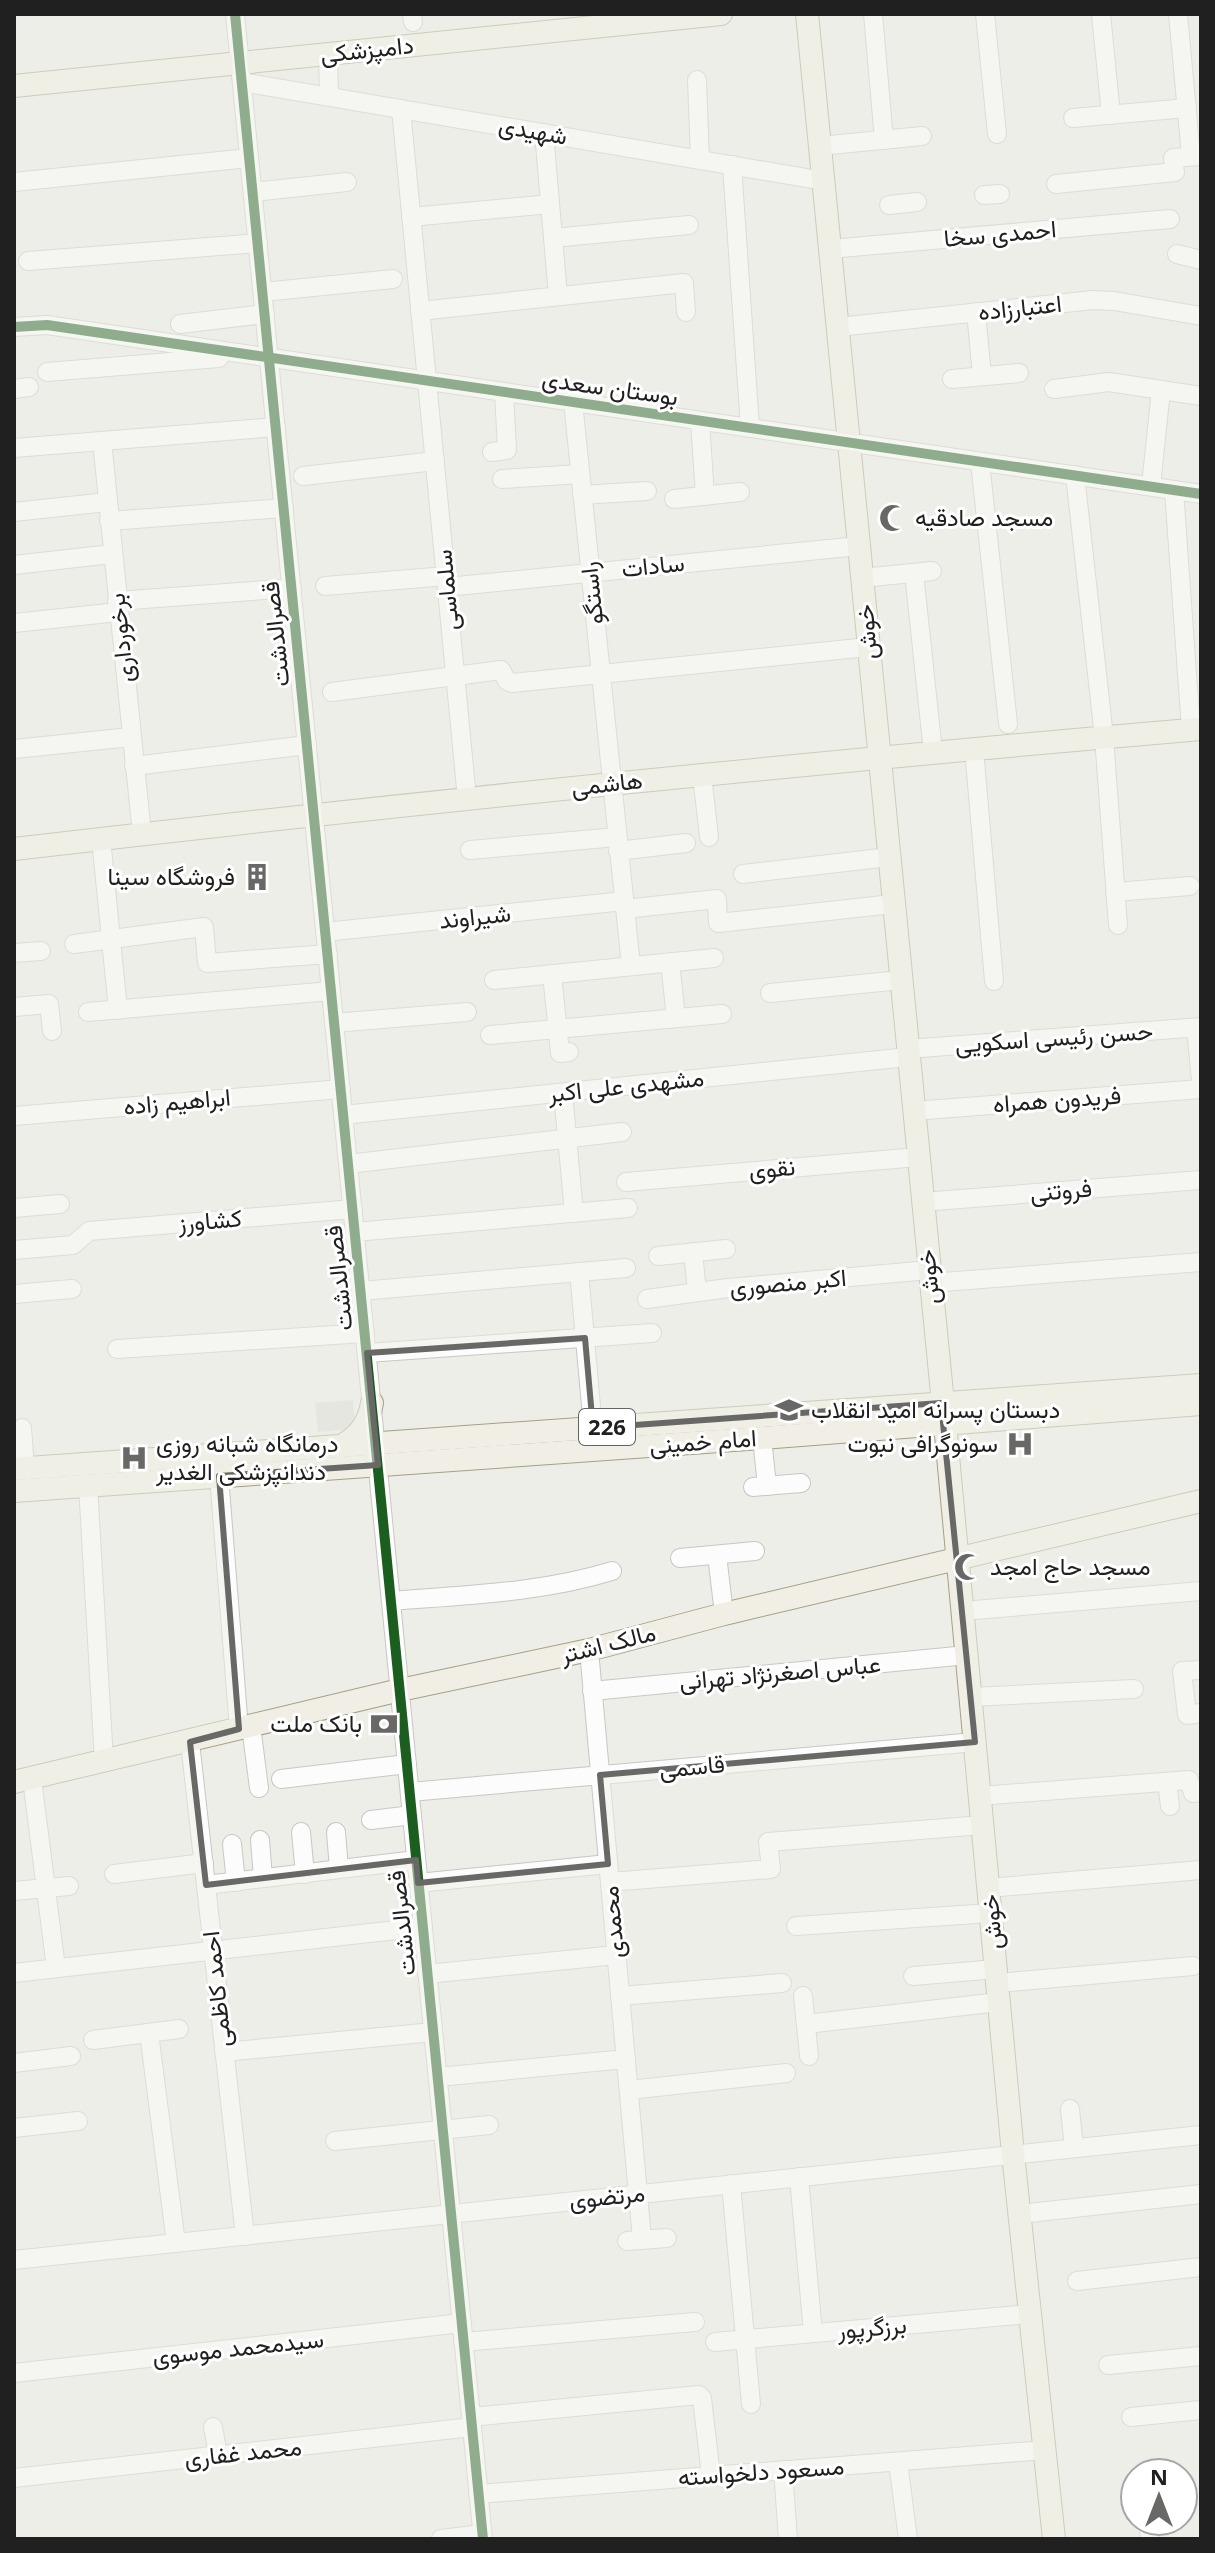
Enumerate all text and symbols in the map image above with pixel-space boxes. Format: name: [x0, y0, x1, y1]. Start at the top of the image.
street label: دامپزشکی: [319, 27, 415, 71]
street label: شهیدی: [496, 107, 570, 152]
street label: احمدی سخا: [942, 211, 1058, 254]
street label: اعتبارزاده: [976, 286, 1063, 327]
street label: بوستان سعدی: [540, 361, 680, 412]
place label: مسجد صادقیه: [915, 500, 1053, 533]
mosque icon: مسجد صادقیه: [878, 503, 908, 533]
street label: سادات: [620, 545, 686, 584]
street label: سلماسی: [426, 548, 465, 632]
street label: راستگو: [571, 560, 610, 626]
street label: قصرالدشت: [253, 580, 296, 688]
street label: برخورداری: [98, 592, 141, 685]
street label: خوش: [847, 603, 884, 661]
street label: هاشمی: [570, 762, 644, 803]
place label: فروشگاه سینا: [108, 859, 235, 892]
building icon: فروشگاه سینا: [242, 862, 272, 892]
street label: شیراوند: [437, 895, 512, 936]
street label: حسن رئیسی اسکویی: [954, 1013, 1154, 1060]
street label: مشهدی علی اکبر: [545, 1060, 705, 1109]
street label: فریدون همراه: [992, 1078, 1122, 1119]
street label: ابراهیم زاده: [122, 1079, 232, 1123]
street label: نقوی: [747, 1149, 796, 1186]
street label: فروتنی: [1028, 1170, 1093, 1209]
street label: کشاورز: [176, 1200, 243, 1239]
street label: قصرالدشت: [316, 1224, 359, 1332]
street label: خوش: [908, 1248, 947, 1306]
street label: اکبر منصوری: [728, 1260, 848, 1303]
place label: دبستان پسرانه امید انقلاب: [811, 1392, 1060, 1426]
school or university icon: دبستان پسرانه امید انقلاب: [774, 1395, 804, 1425]
road number: 226: [579, 1409, 635, 1445]
street label: امام خمینی: [648, 1420, 758, 1462]
place label: درمانگاه شبانه روزی دندانپزشکی الغدیر: [155, 1426, 338, 1488]
place label: سونوگرافی نبوت: [847, 1426, 998, 1459]
hospital icon: سونوگرافی نبوت: [1005, 1429, 1035, 1459]
hospital icon: درمانگاه شبانه روزی دندانپزشکی الغدیر: [119, 1443, 149, 1473]
place label: مسجد حاج امجد: [990, 1549, 1151, 1583]
mosque icon: مسجد حاج امجد: [953, 1552, 983, 1582]
street label: مالک اشتر: [556, 1615, 659, 1671]
street label: عباس اصغرنژاد تهرانی: [678, 1646, 882, 1697]
place label: بانک ملت: [270, 1706, 362, 1739]
bank icon: بانک ملت: [369, 1709, 399, 1739]
street label: قاسمی: [658, 1746, 726, 1785]
street label: قصرالدشت: [379, 1869, 422, 1977]
street label: محمدی: [592, 1885, 631, 1960]
street label: خوش: [972, 1893, 1009, 1951]
street label: احمد کاظمی: [193, 1929, 238, 2049]
street label: مرتضوی: [567, 2175, 646, 2216]
street label: برزگرپور: [835, 2307, 908, 2347]
street label: سیدمحمد موسوی: [150, 2321, 325, 2372]
street label: محمد غفاری: [183, 2429, 303, 2474]
street label: مسعود دلخواسته: [677, 2448, 845, 2493]
north arrow: [1119, 2457, 1199, 2537]
text: N: [1150, 2461, 1168, 2491]

